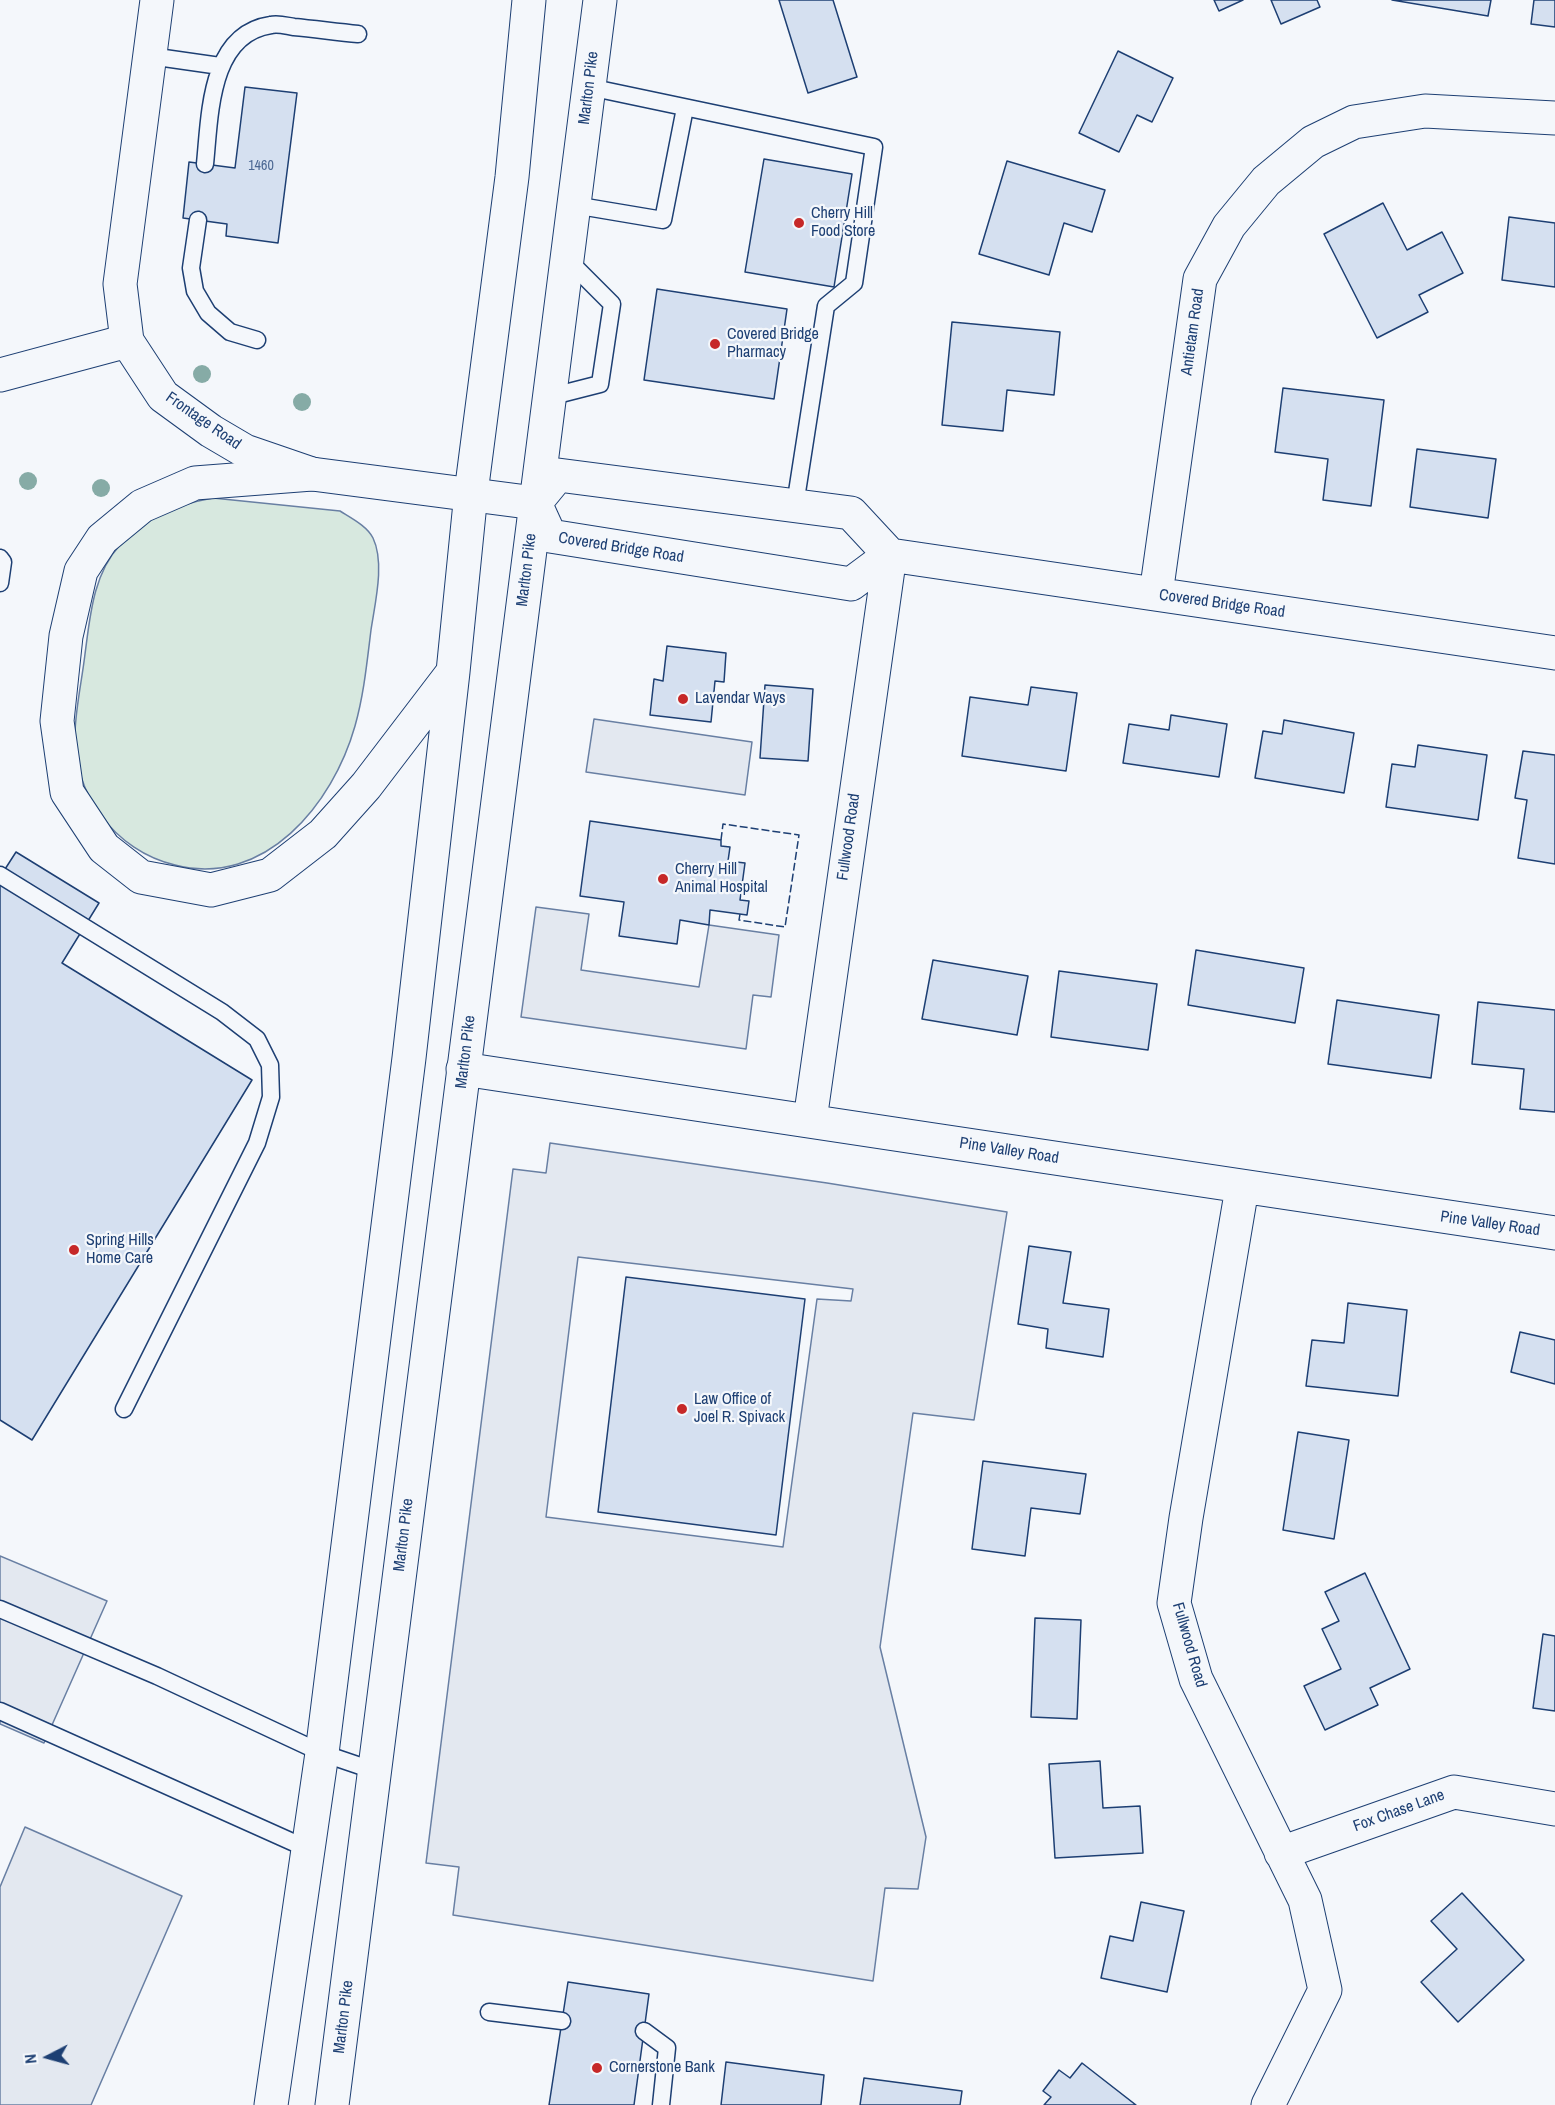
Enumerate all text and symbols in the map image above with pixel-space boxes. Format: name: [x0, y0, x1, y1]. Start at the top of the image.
street label: Marlton Pike: [575, 50, 603, 126]
house number: 1460: [248, 158, 274, 174]
place label: Cherry Hill Food Store: [811, 204, 875, 242]
marker: Cherry Hill Food Store: [792, 216, 806, 230]
street label: Antietam Road: [1177, 287, 1209, 377]
place label: Covered Bridge Pharmacy: [727, 325, 819, 363]
marker: Covered Bridge Pharmacy: [708, 337, 722, 351]
street label: Frontage Road: [162, 388, 244, 454]
street label: Covered Bridge Road: [557, 529, 685, 567]
street label: Marlton Pike: [513, 532, 541, 608]
street label: Covered Bridge Road: [1158, 586, 1286, 622]
place label: Lavendar Ways: [695, 689, 786, 709]
marker: Lavendar Ways: [676, 692, 690, 706]
street label: Fullwood Road: [833, 792, 865, 882]
place label: Cherry Hill Animal Hospital: [675, 860, 768, 898]
marker: Cherry Hill Animal Hospital: [656, 872, 670, 886]
street label: Marlton Pike: [452, 1014, 480, 1090]
street label: Pine Valley Road: [958, 1134, 1060, 1168]
street label: Pine Valley Road: [1439, 1208, 1541, 1240]
place label: Spring Hills Home Care: [86, 1231, 154, 1269]
marker: Spring Hills Home Care: [67, 1243, 81, 1257]
place label: Law Office of Joel R. Spivack: [694, 1390, 785, 1428]
marker: Law Office of Joel R. Spivack: [675, 1402, 689, 1416]
street label: Marlton Pike: [390, 1497, 418, 1573]
street label: Fullwood Road: [1168, 1600, 1210, 1690]
street label: Fox Chase Lane: [1351, 1786, 1447, 1836]
street label: Marlton Pike: [330, 1979, 358, 2055]
north arrow: [18, 2027, 78, 2087]
text: N: [19, 2053, 42, 2065]
place label: Cornerstone Bank: [609, 2058, 715, 2078]
marker: Cornerstone Bank: [590, 2061, 604, 2075]

